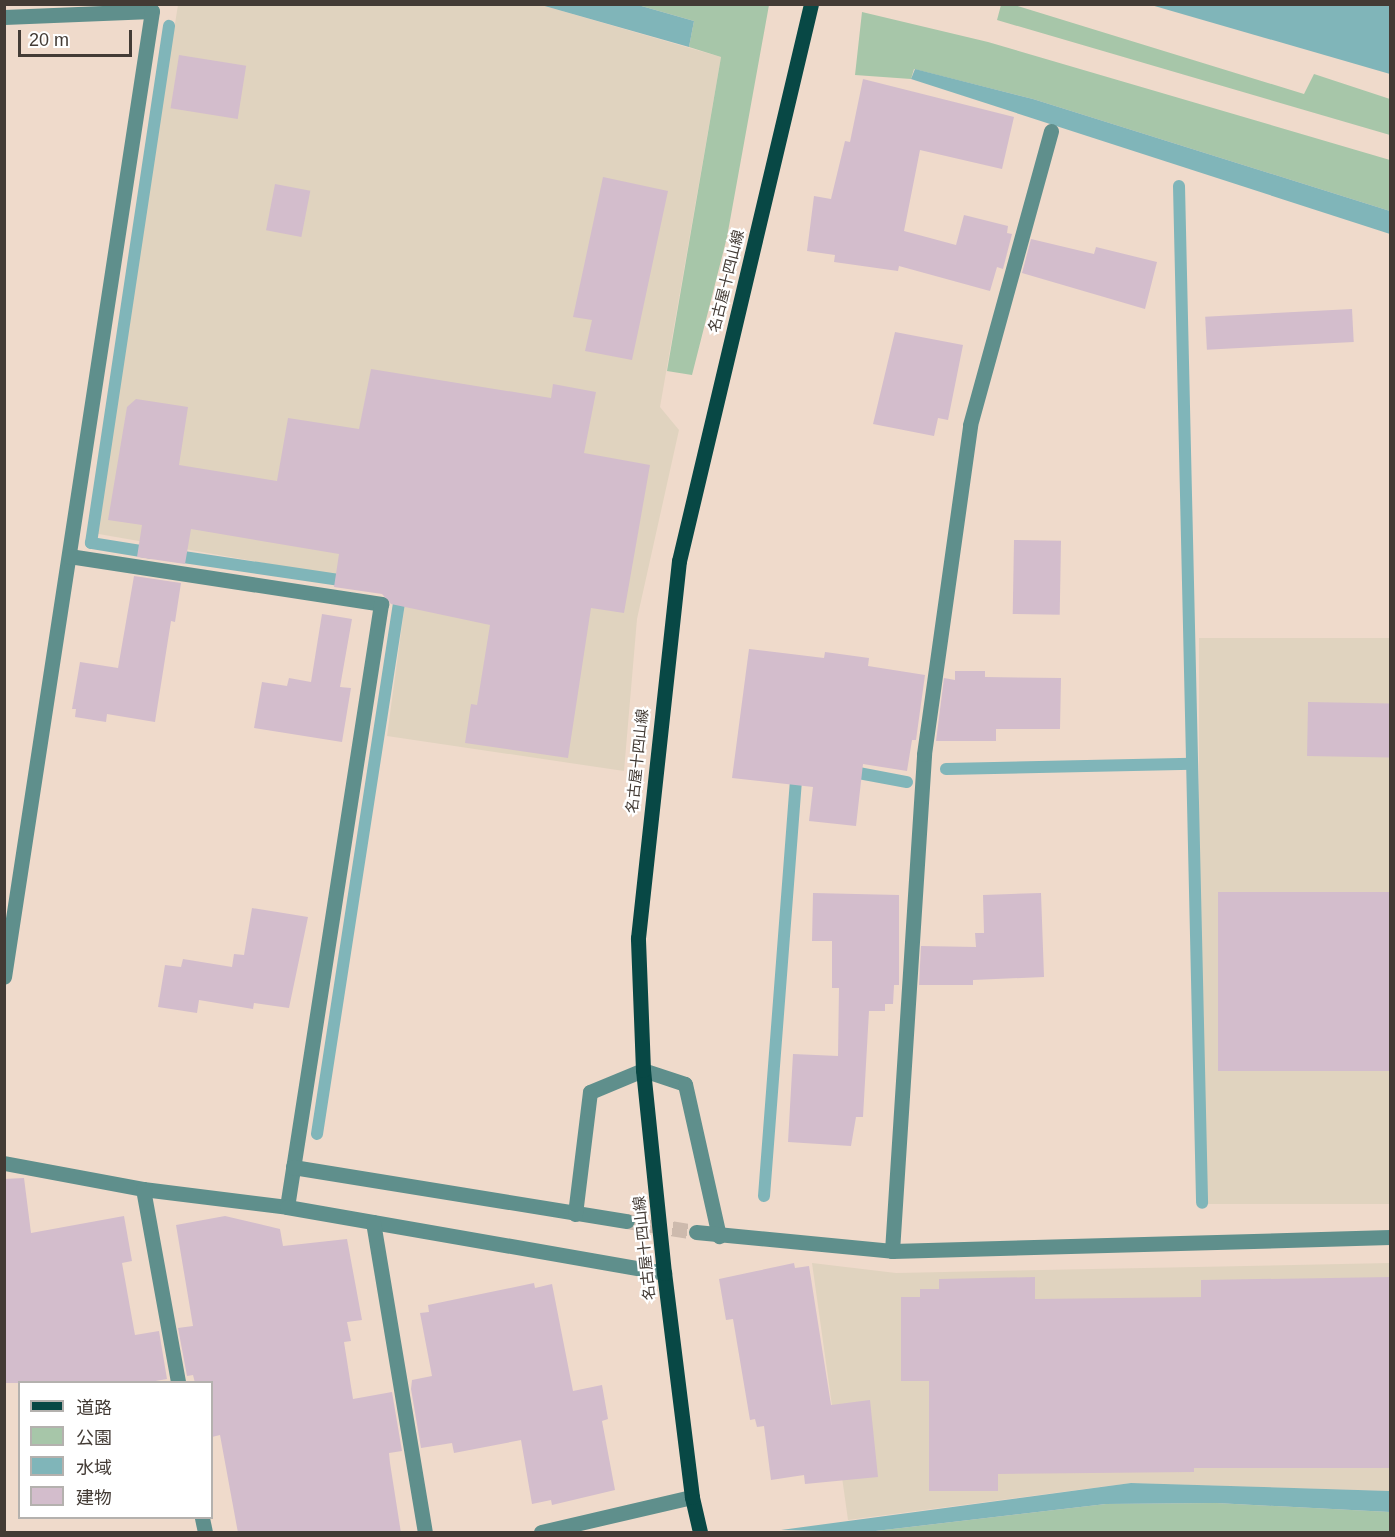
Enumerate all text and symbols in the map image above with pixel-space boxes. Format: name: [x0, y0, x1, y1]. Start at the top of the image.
scale bar: [21, 18, 135, 56]
text: 20 m: [29, 30, 69, 50]
street label: 名古屋十四山線: [705, 228, 747, 334]
street label: 名古屋十四山線: [623, 708, 651, 814]
street label: 名古屋十四山線: [630, 1195, 658, 1301]
legend: [18, 1381, 213, 1519]
text: 道路: [76, 1398, 112, 1418]
text: 公園: [76, 1428, 112, 1448]
text: 水域: [76, 1458, 112, 1478]
text: 建物: [76, 1488, 112, 1508]

